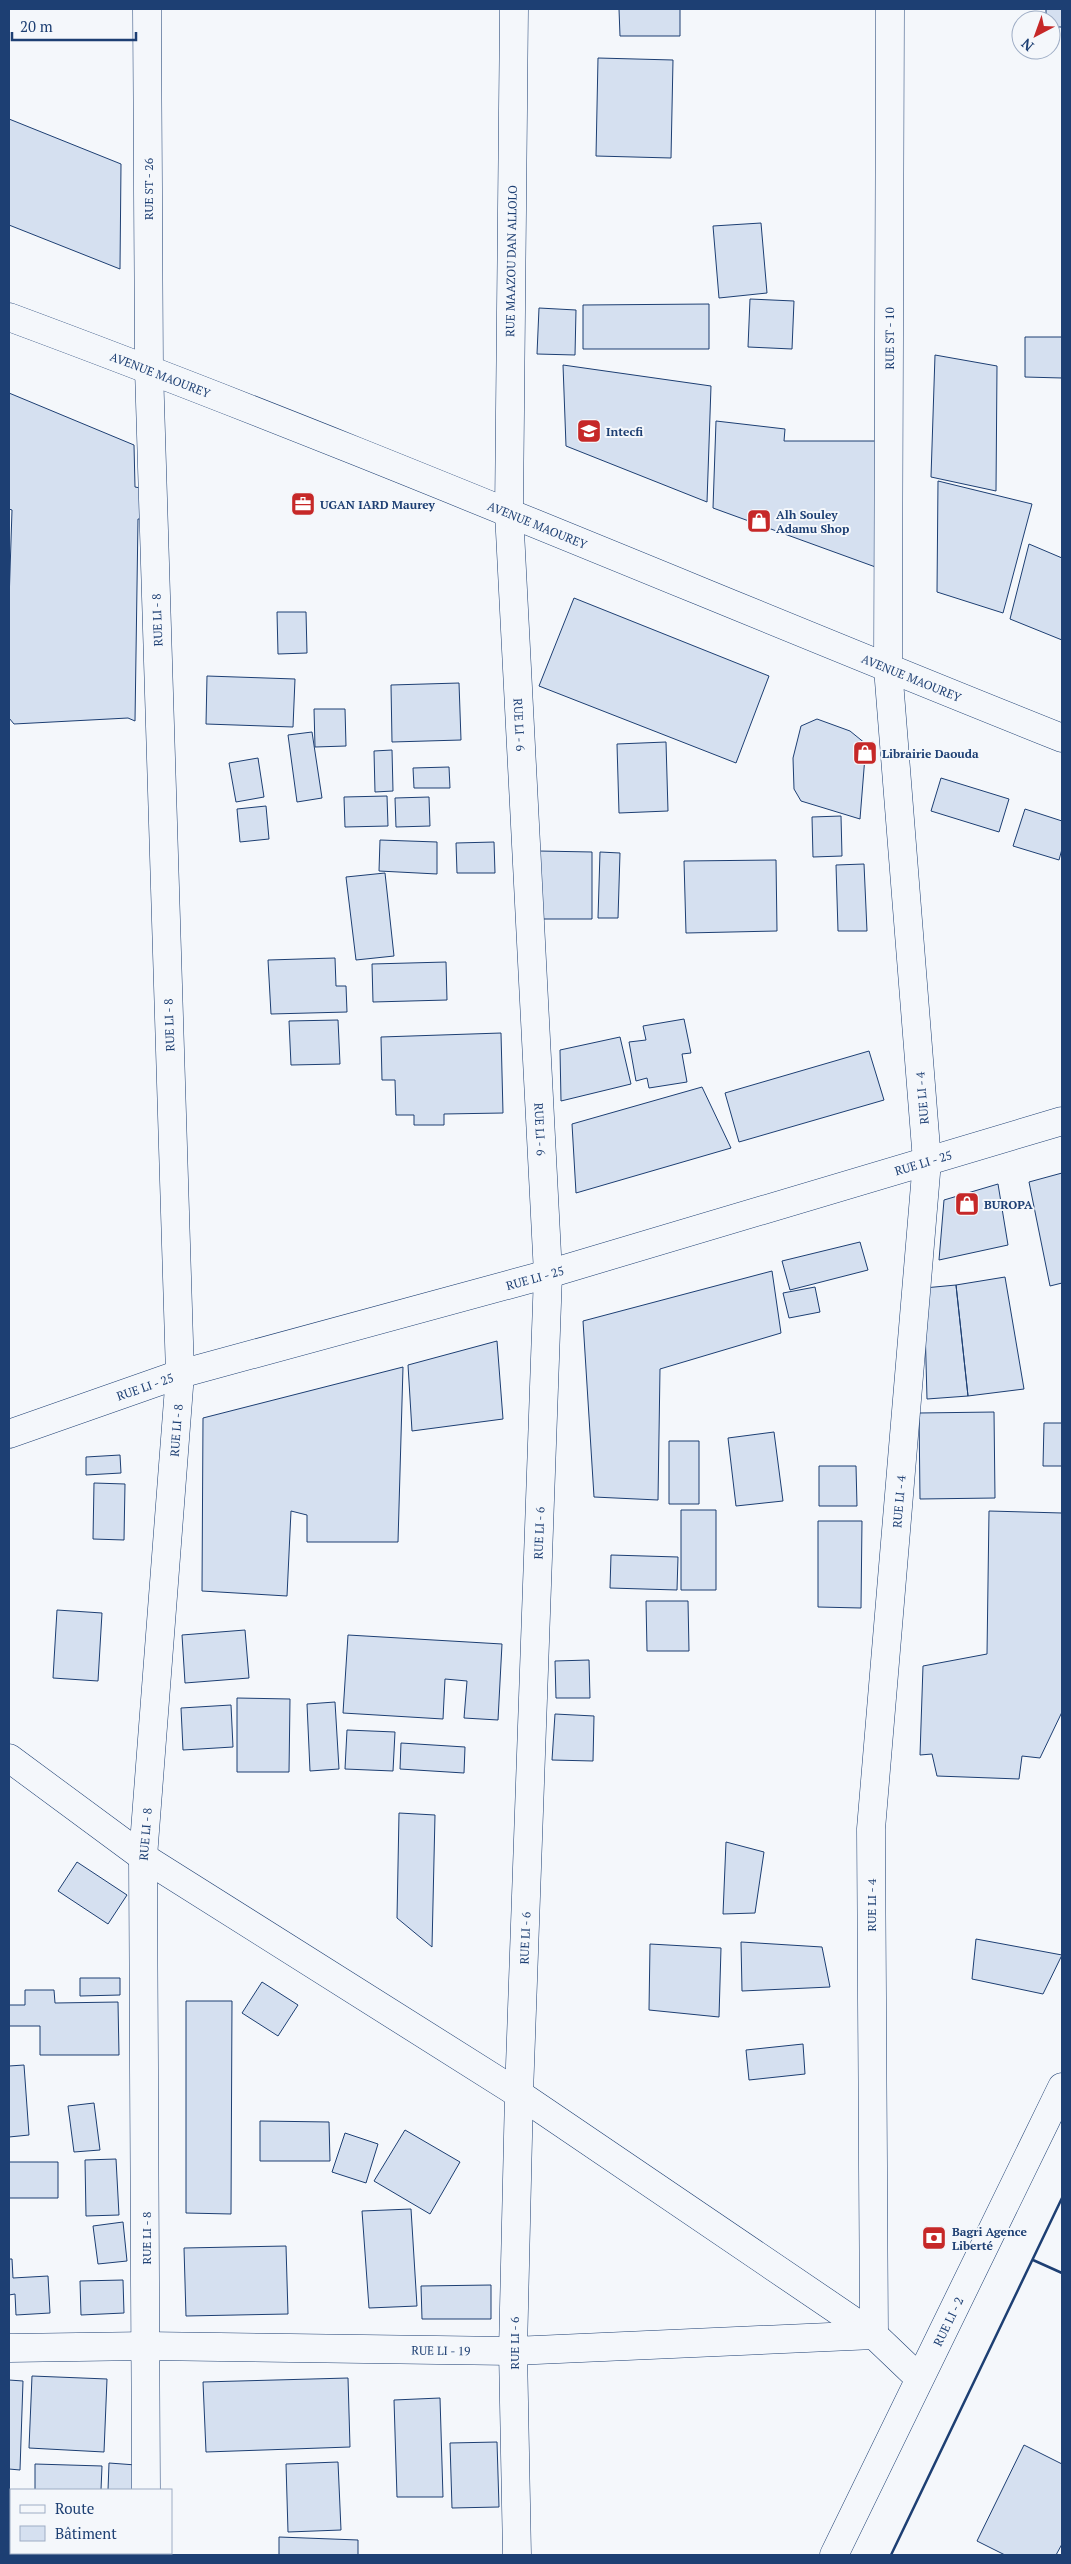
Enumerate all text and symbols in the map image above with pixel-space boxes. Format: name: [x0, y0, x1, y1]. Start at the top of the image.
scale bar: [12, 10, 136, 42]
north arrow: [1011, 10, 1061, 60]
text: 20 m: [20, 16, 53, 36]
text: N: [1017, 34, 1037, 56]
street label: RUE ST - 26: [141, 157, 156, 220]
street label: RUE MAAZOU DAN ALLOLO: [502, 185, 520, 337]
street label: RUE ST - 10: [881, 307, 897, 369]
street label: AVENUE MAOUREY: [108, 348, 213, 401]
school or university icon: Intecfi: [576, 418, 602, 444]
place label: Intecfi: [606, 424, 643, 439]
office icon: UGAN IARD Maurey: [290, 491, 316, 517]
place label: UGAN IARD Maurey: [320, 497, 436, 512]
street label: AVENUE MAOUREY: [486, 498, 590, 552]
place label: Alh Souley Adamu Shop: [776, 507, 849, 536]
shop icon: Alh Souley Adamu Shop: [746, 508, 772, 534]
street label: RUE LI - 8: [149, 593, 165, 647]
street label: AVENUE MAOUREY: [860, 650, 964, 704]
street label: RUE LI - 6: [511, 698, 529, 752]
shop icon: Librairie Daouda: [852, 740, 878, 766]
place label: Librairie Daouda: [882, 746, 979, 761]
street label: RUE LI - 8: [161, 998, 177, 1052]
street label: RUE LI - 4: [912, 1070, 932, 1125]
street label: RUE LI - 6: [532, 1102, 549, 1157]
street label: RUE LI - 25: [893, 1147, 954, 1178]
shop icon: BUROPA: [954, 1191, 980, 1217]
place label: BUROPA: [984, 1197, 1033, 1212]
street label: RUE LI - 25: [504, 1262, 566, 1293]
street label: RUE LI - 25: [114, 1369, 175, 1403]
street label: RUE LI - 8: [166, 1403, 185, 1457]
street label: RUE LI - 4: [889, 1474, 908, 1529]
street label: RUE LI - 6: [531, 1506, 547, 1560]
street label: RUE LI - 8: [135, 1807, 154, 1861]
street label: RUE LI - 4: [864, 1878, 879, 1931]
street label: RUE LI - 6: [517, 1911, 533, 1965]
street label: RUE LI - 8: [139, 2212, 154, 2264]
place label: Bagri Agence Liberté: [952, 2224, 1027, 2253]
bank icon: Bagri Agence Liberté: [921, 2225, 947, 2251]
street label: RUE LI - 2: [930, 2294, 966, 2348]
street label: RUE LI - 6: [507, 2316, 522, 2369]
street label: RUE LI - 19: [411, 2342, 471, 2358]
legend: [10, 2489, 172, 2554]
text: Route: [55, 2498, 94, 2518]
text: Bâtiment: [55, 2523, 117, 2543]

